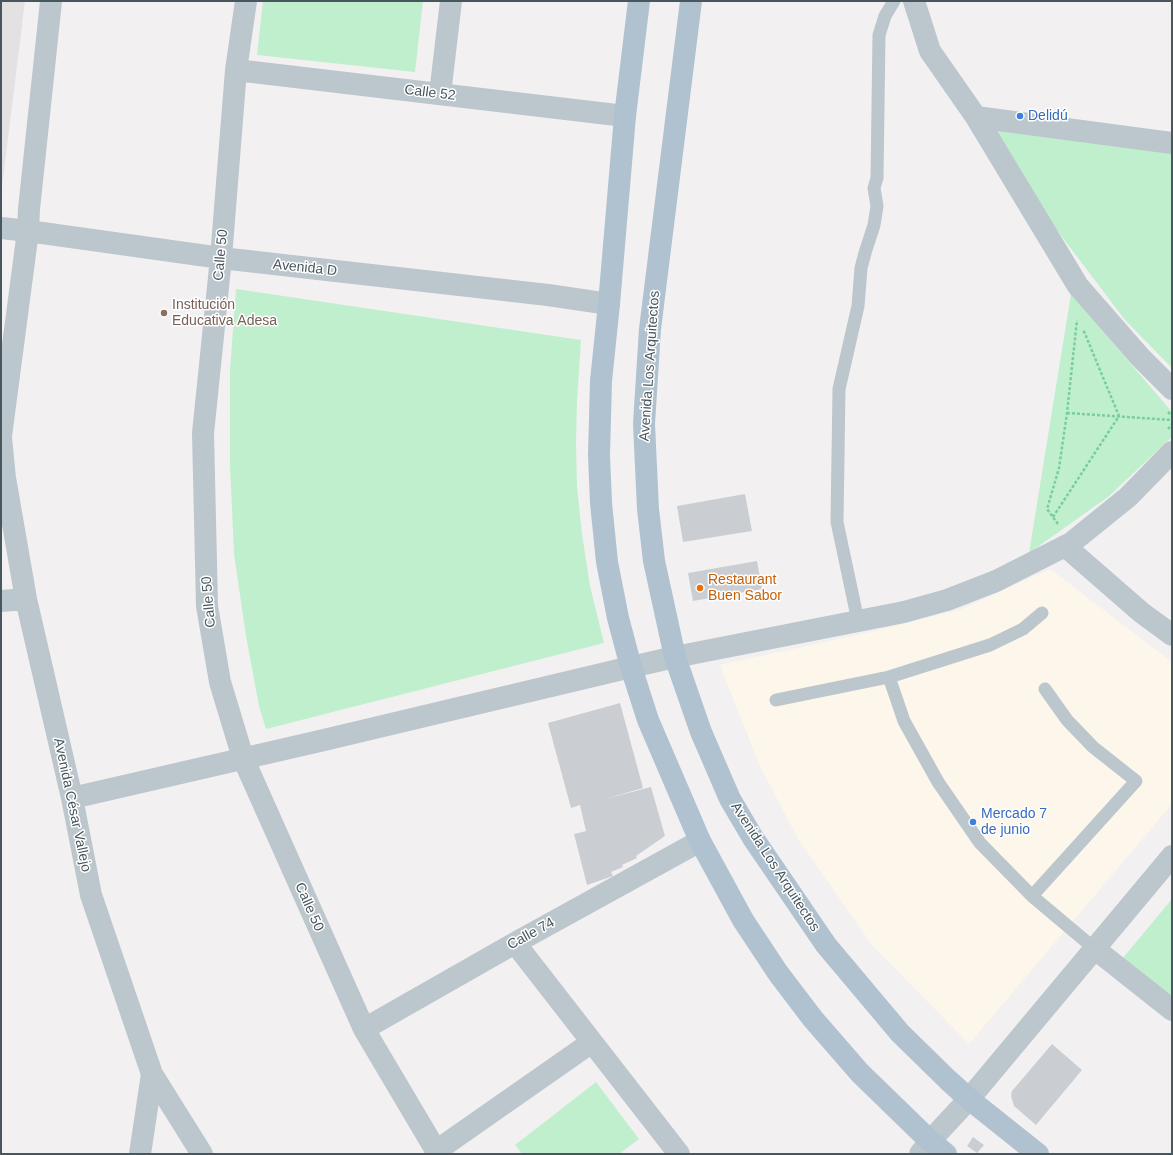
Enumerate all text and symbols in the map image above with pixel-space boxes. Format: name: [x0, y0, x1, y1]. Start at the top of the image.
street label: Calle 52: [403, 82, 457, 104]
place label: Delidú: [1028, 108, 1068, 124]
marker: Delidú: [1015, 111, 1025, 121]
street label: Calle 50: [210, 229, 232, 281]
street label: Avenida D: [272, 256, 338, 280]
street label: Avenida Los Arquitectos: [636, 290, 664, 442]
place label: Institución Educativa Adesa: [172, 297, 277, 330]
marker: Institución Educativa Adesa: [159, 308, 169, 318]
place label: Restaurant Buen Sabor: [708, 572, 782, 604]
street label: Calle 50: [198, 576, 220, 628]
marker: Restaurant Buen Sabor: [695, 583, 705, 593]
street label: Avenida César Vallejo: [50, 737, 94, 873]
street label: Avenida Los Arquitectos: [727, 799, 823, 935]
place label: Mercado 7 de junio: [981, 806, 1047, 838]
marker: Mercado 7 de junio: [968, 817, 978, 827]
street label: Calle 50: [291, 880, 327, 934]
street label: Calle 74: [504, 914, 558, 954]

